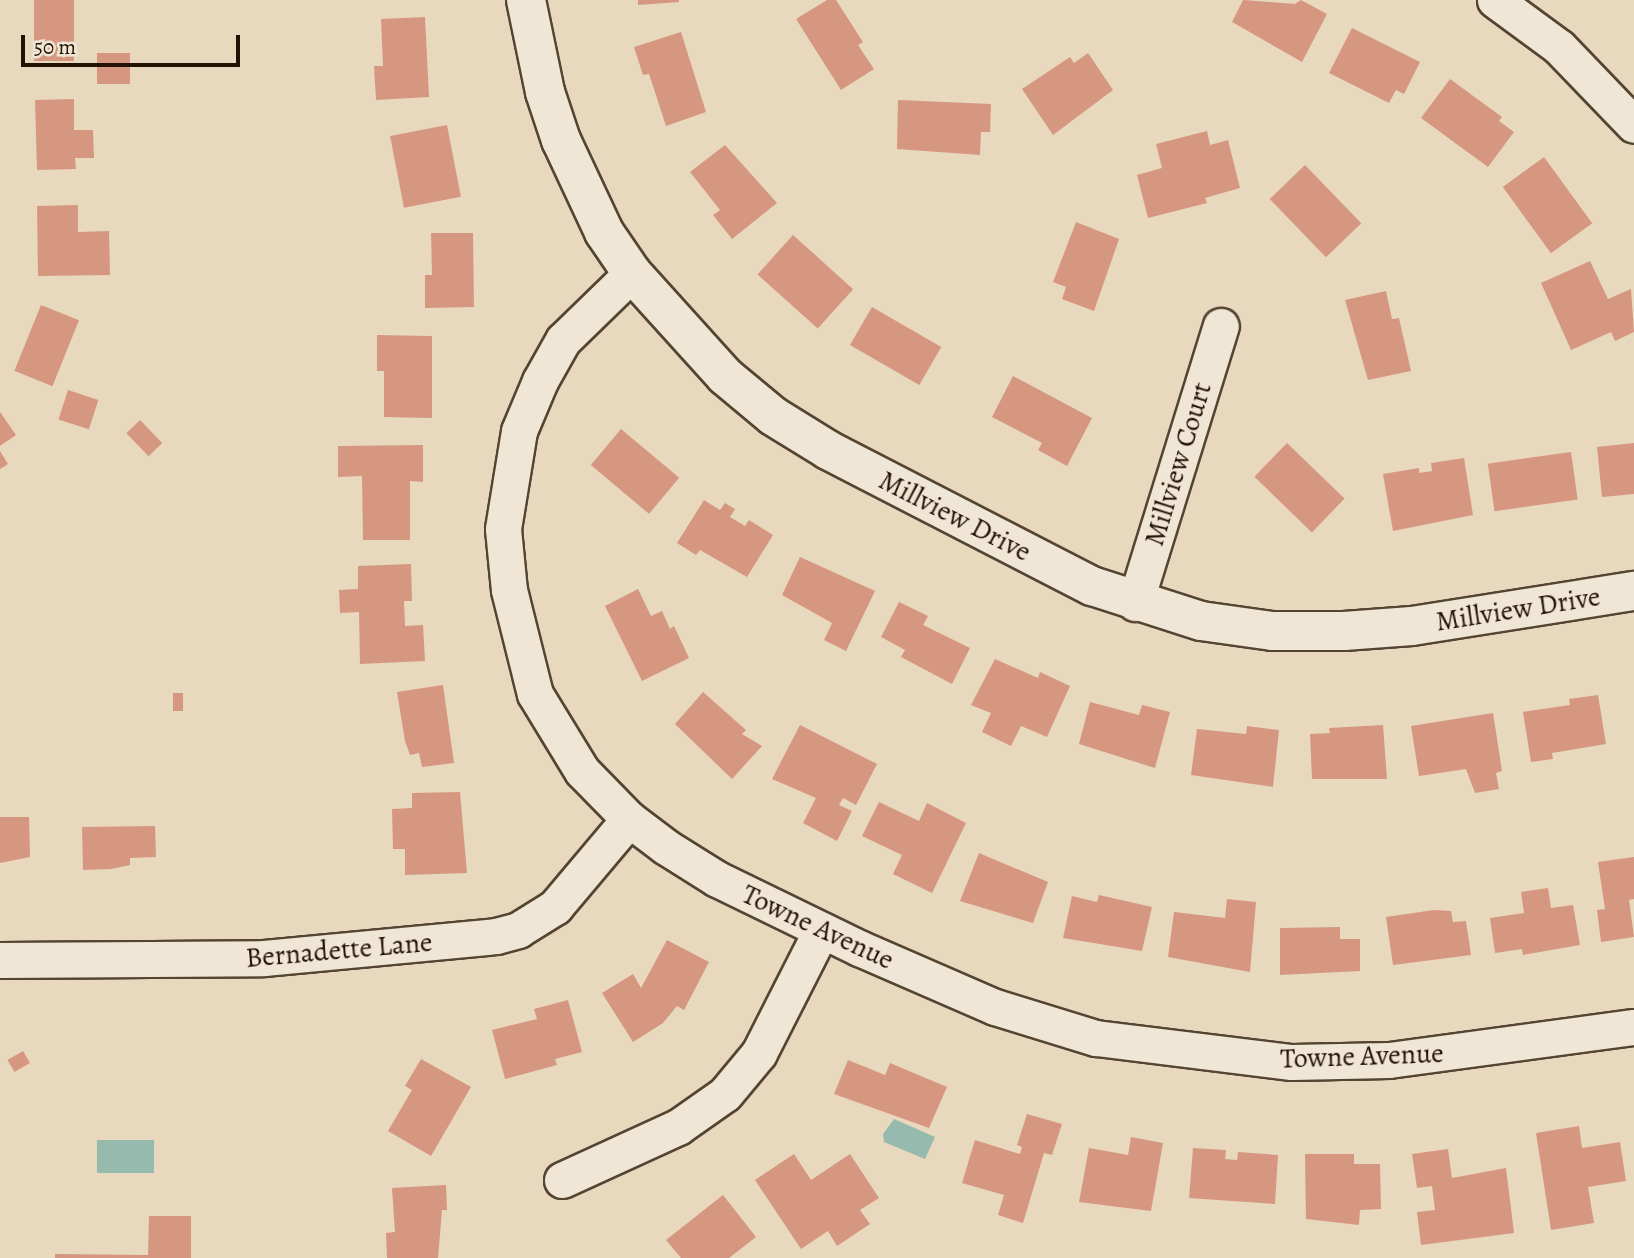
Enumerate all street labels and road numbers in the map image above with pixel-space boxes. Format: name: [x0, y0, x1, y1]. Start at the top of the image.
street label: Millview Court: [1137, 378, 1219, 550]
street label: Millview Drive: [873, 463, 1037, 569]
street label: Millview Drive: [1433, 579, 1603, 639]
street label: Towne Avenue: [737, 877, 899, 977]
street label: Bernadette Lane: [244, 925, 434, 975]
street label: Towne Avenue: [1280, 1036, 1444, 1076]

